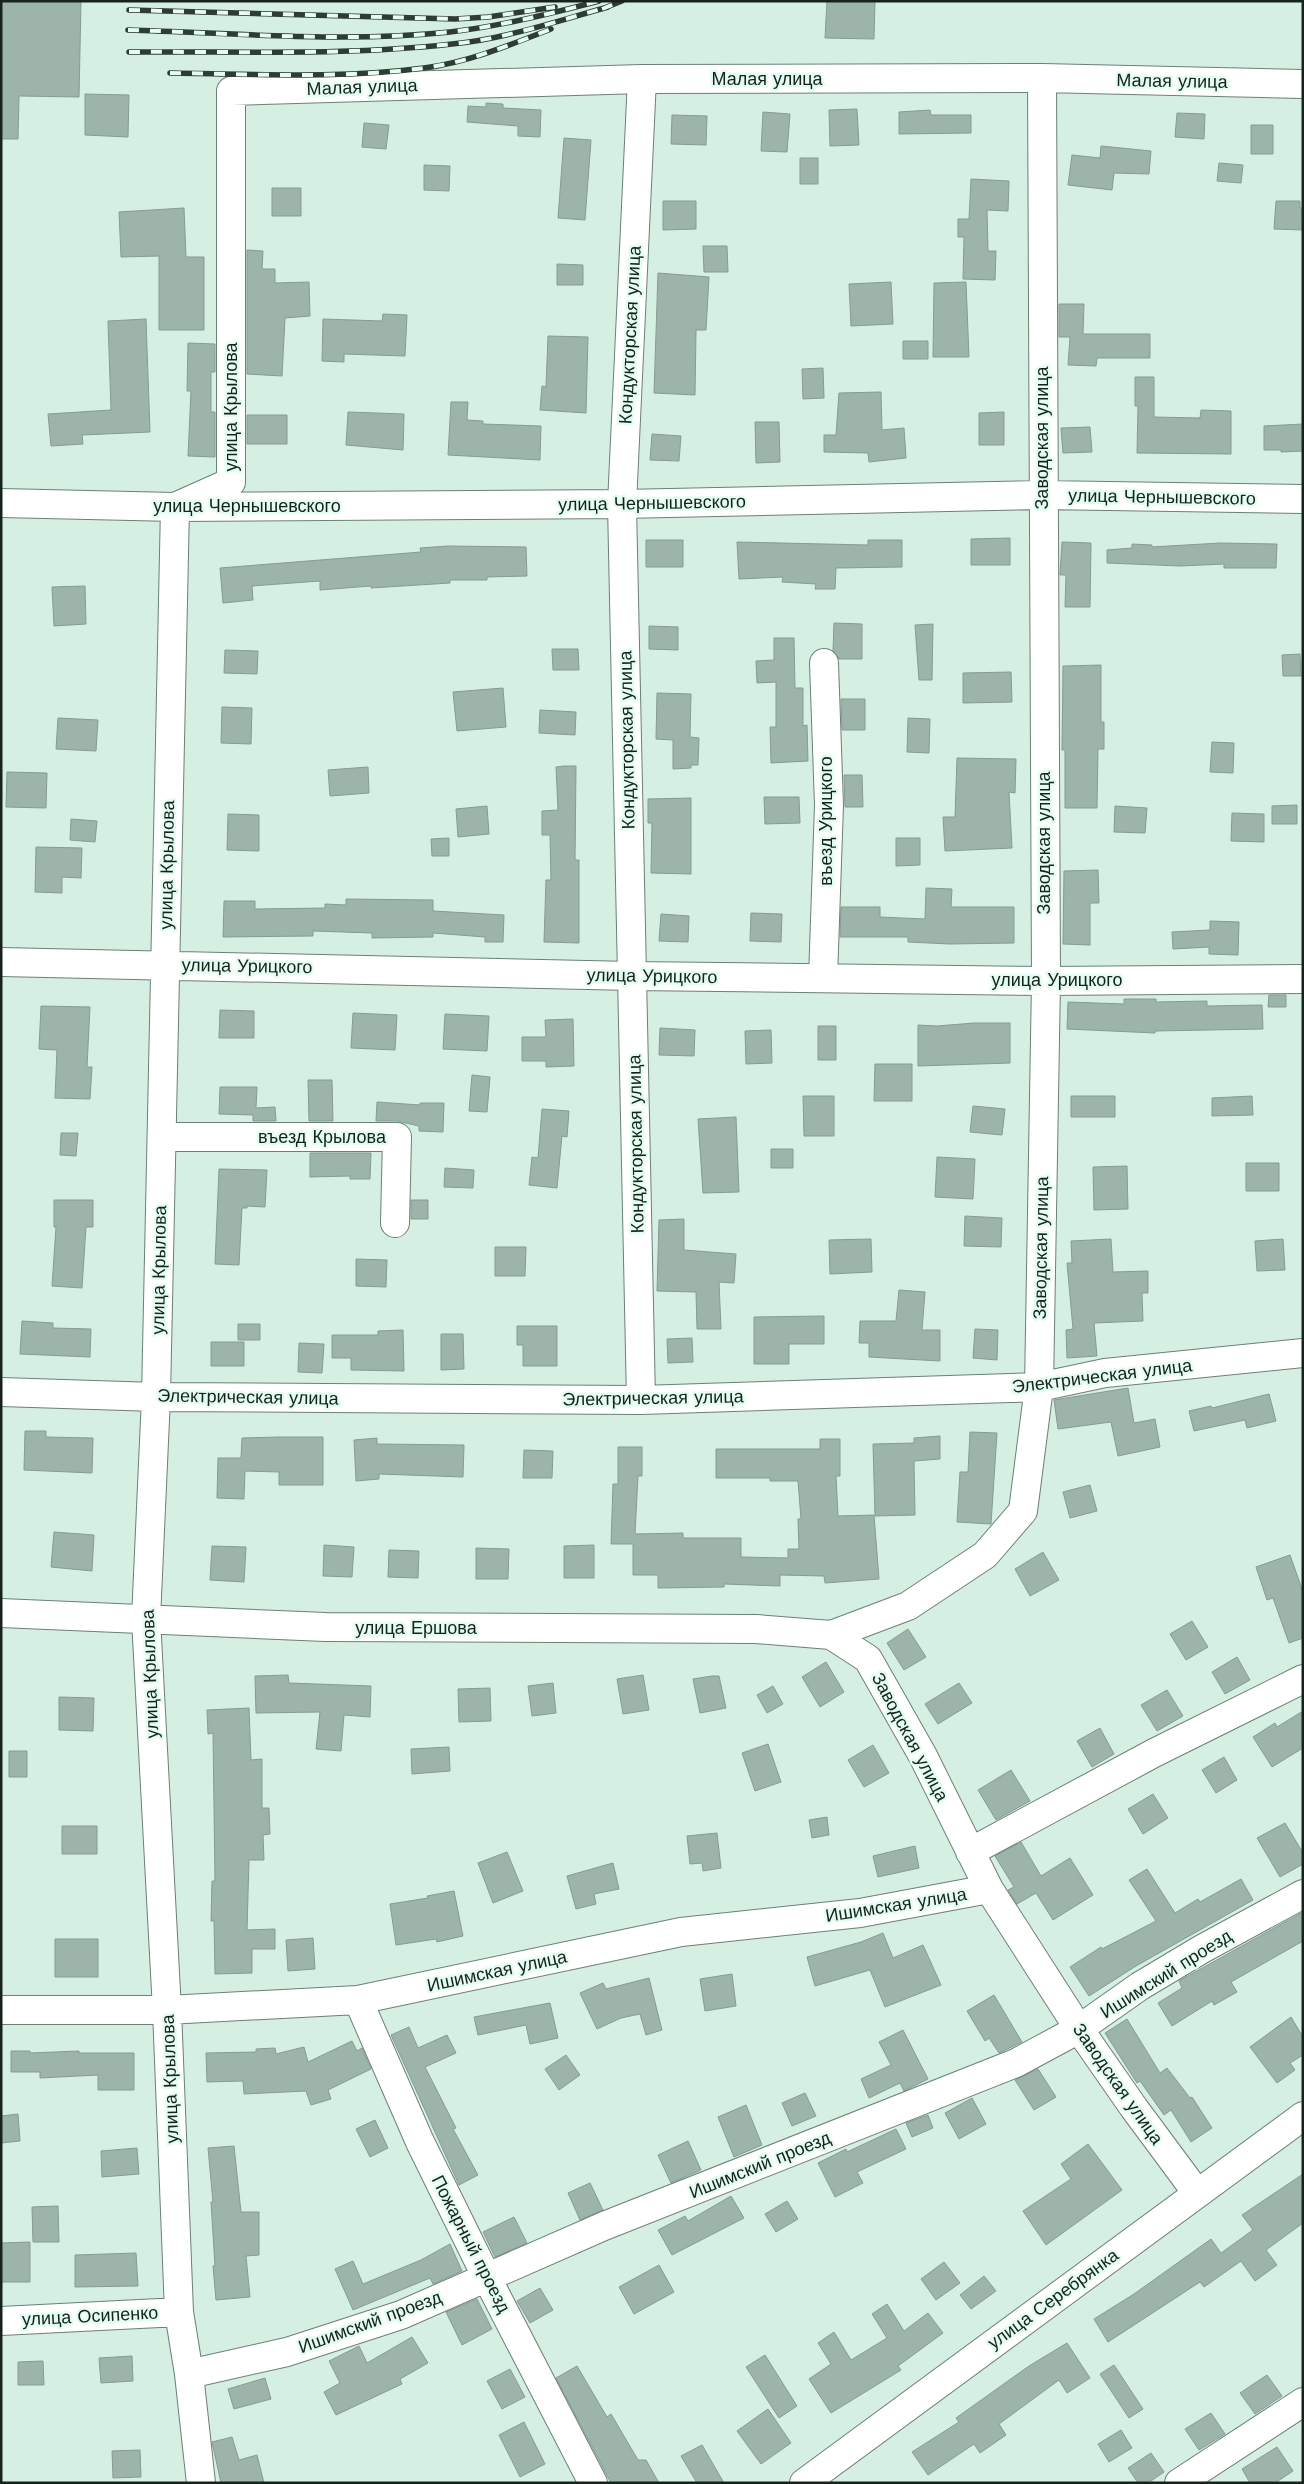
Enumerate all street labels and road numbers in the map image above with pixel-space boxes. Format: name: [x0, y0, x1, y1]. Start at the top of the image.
street label: Малая улица: [711, 68, 824, 89]
street label: Малая улица: [1116, 69, 1229, 92]
street label: Малая улица: [306, 74, 419, 99]
street label: Кондукторская улица: [614, 244, 645, 425]
street label: улица Крылова: [220, 341, 241, 472]
street label: Заводская улица: [1031, 366, 1052, 510]
street label: улица Чернышевского: [1068, 484, 1256, 509]
street label: улица Чернышевского: [558, 490, 746, 515]
street label: улица Чернышевского: [153, 495, 341, 516]
street label: Кондукторская улица: [614, 649, 639, 830]
street label: въезд Урицкого: [815, 756, 836, 886]
street label: Заводская улица: [1033, 771, 1054, 915]
street label: улица Крылова: [155, 799, 178, 930]
street label: улица Урицкого: [181, 954, 313, 977]
street label: улица Урицкого: [586, 964, 718, 987]
street label: улица Урицкого: [992, 969, 1122, 990]
street label: Кондукторская улица: [623, 1053, 648, 1234]
street label: въезд Крылова: [258, 1126, 387, 1147]
street label: Заводская улица: [1029, 1175, 1052, 1320]
street label: улица Крылова: [147, 1204, 170, 1335]
street label: Электрическая улица: [1011, 1354, 1194, 1397]
street label: Электрическая улица: [157, 1384, 340, 1409]
street label: Электрическая улица: [562, 1385, 745, 1410]
street label: улица Крылова: [137, 1608, 162, 1739]
street label: улица Ершова: [355, 1617, 478, 1638]
street label: Заводская улица: [868, 1669, 954, 1806]
street label: Ишимская улица: [824, 1883, 969, 1926]
street label: Ишимский проезд: [1096, 1924, 1236, 2022]
street label: Ишимская улица: [425, 1945, 570, 1996]
street label: улица Крылова: [157, 2013, 182, 2144]
street label: Заводская улица: [1069, 2019, 1169, 2149]
street label: Ишимский проезд: [686, 2126, 834, 2202]
street label: Пожарный проезд: [428, 2171, 515, 2317]
street label: улица Серебрянка: [983, 2244, 1123, 2353]
street label: Ишимский проезд: [295, 2286, 445, 2357]
street label: улица Осипенко: [21, 2301, 159, 2330]

